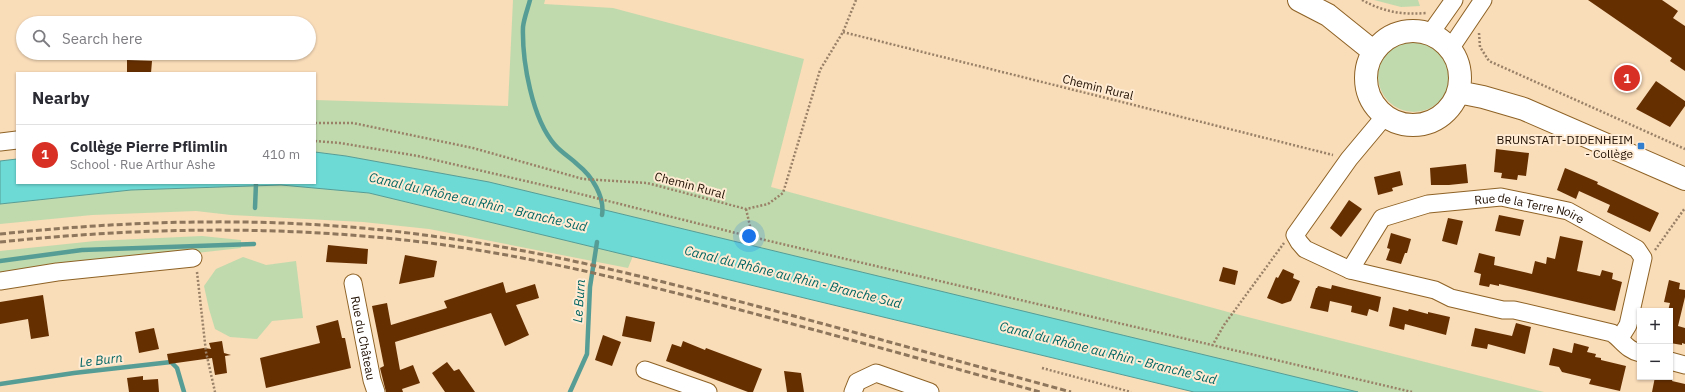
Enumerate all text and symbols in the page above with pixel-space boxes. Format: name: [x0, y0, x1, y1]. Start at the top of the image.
search box: [16, 16, 316, 60]
icon: search: [30, 27, 52, 49]
text: Search here: [62, 29, 142, 48]
pin: 1: [1614, 63, 1640, 93]
street label: Chemin Rural: [1061, 71, 1135, 103]
text: Nearby: [32, 87, 90, 109]
place label: BRUNSTATT-DIDENHEIM - Collège: [1497, 132, 1633, 161]
text: Collège Pierre Pflimlin: [70, 137, 228, 156]
marker: BRUNSTATT-DIDENHEIM - Collège: [1636, 141, 1646, 151]
text: 1: [41, 146, 49, 163]
text: 410 m: [262, 146, 300, 163]
text: School · Rue Arthur Ashe: [70, 156, 215, 173]
street label: Chemin Rural: [653, 168, 727, 202]
water label: Canal du Rhône au Rhin - Branche Sud: [367, 169, 589, 235]
street label: Rue de la Terre Noire: [1473, 189, 1587, 226]
your location: [739, 226, 759, 246]
water label: Canal du Rhône au Rhin - Branche Sud: [683, 242, 904, 312]
water label: Le Burn: [569, 279, 589, 323]
street label: Rue du Château: [348, 295, 379, 381]
map controls: [1637, 308, 1673, 380]
button: +: [1637, 308, 1673, 344]
water label: Canal du Rhône au Rhin - Branche Sud: [998, 318, 1219, 388]
button: −: [1637, 344, 1673, 380]
water label: Le Burn: [78, 349, 124, 371]

